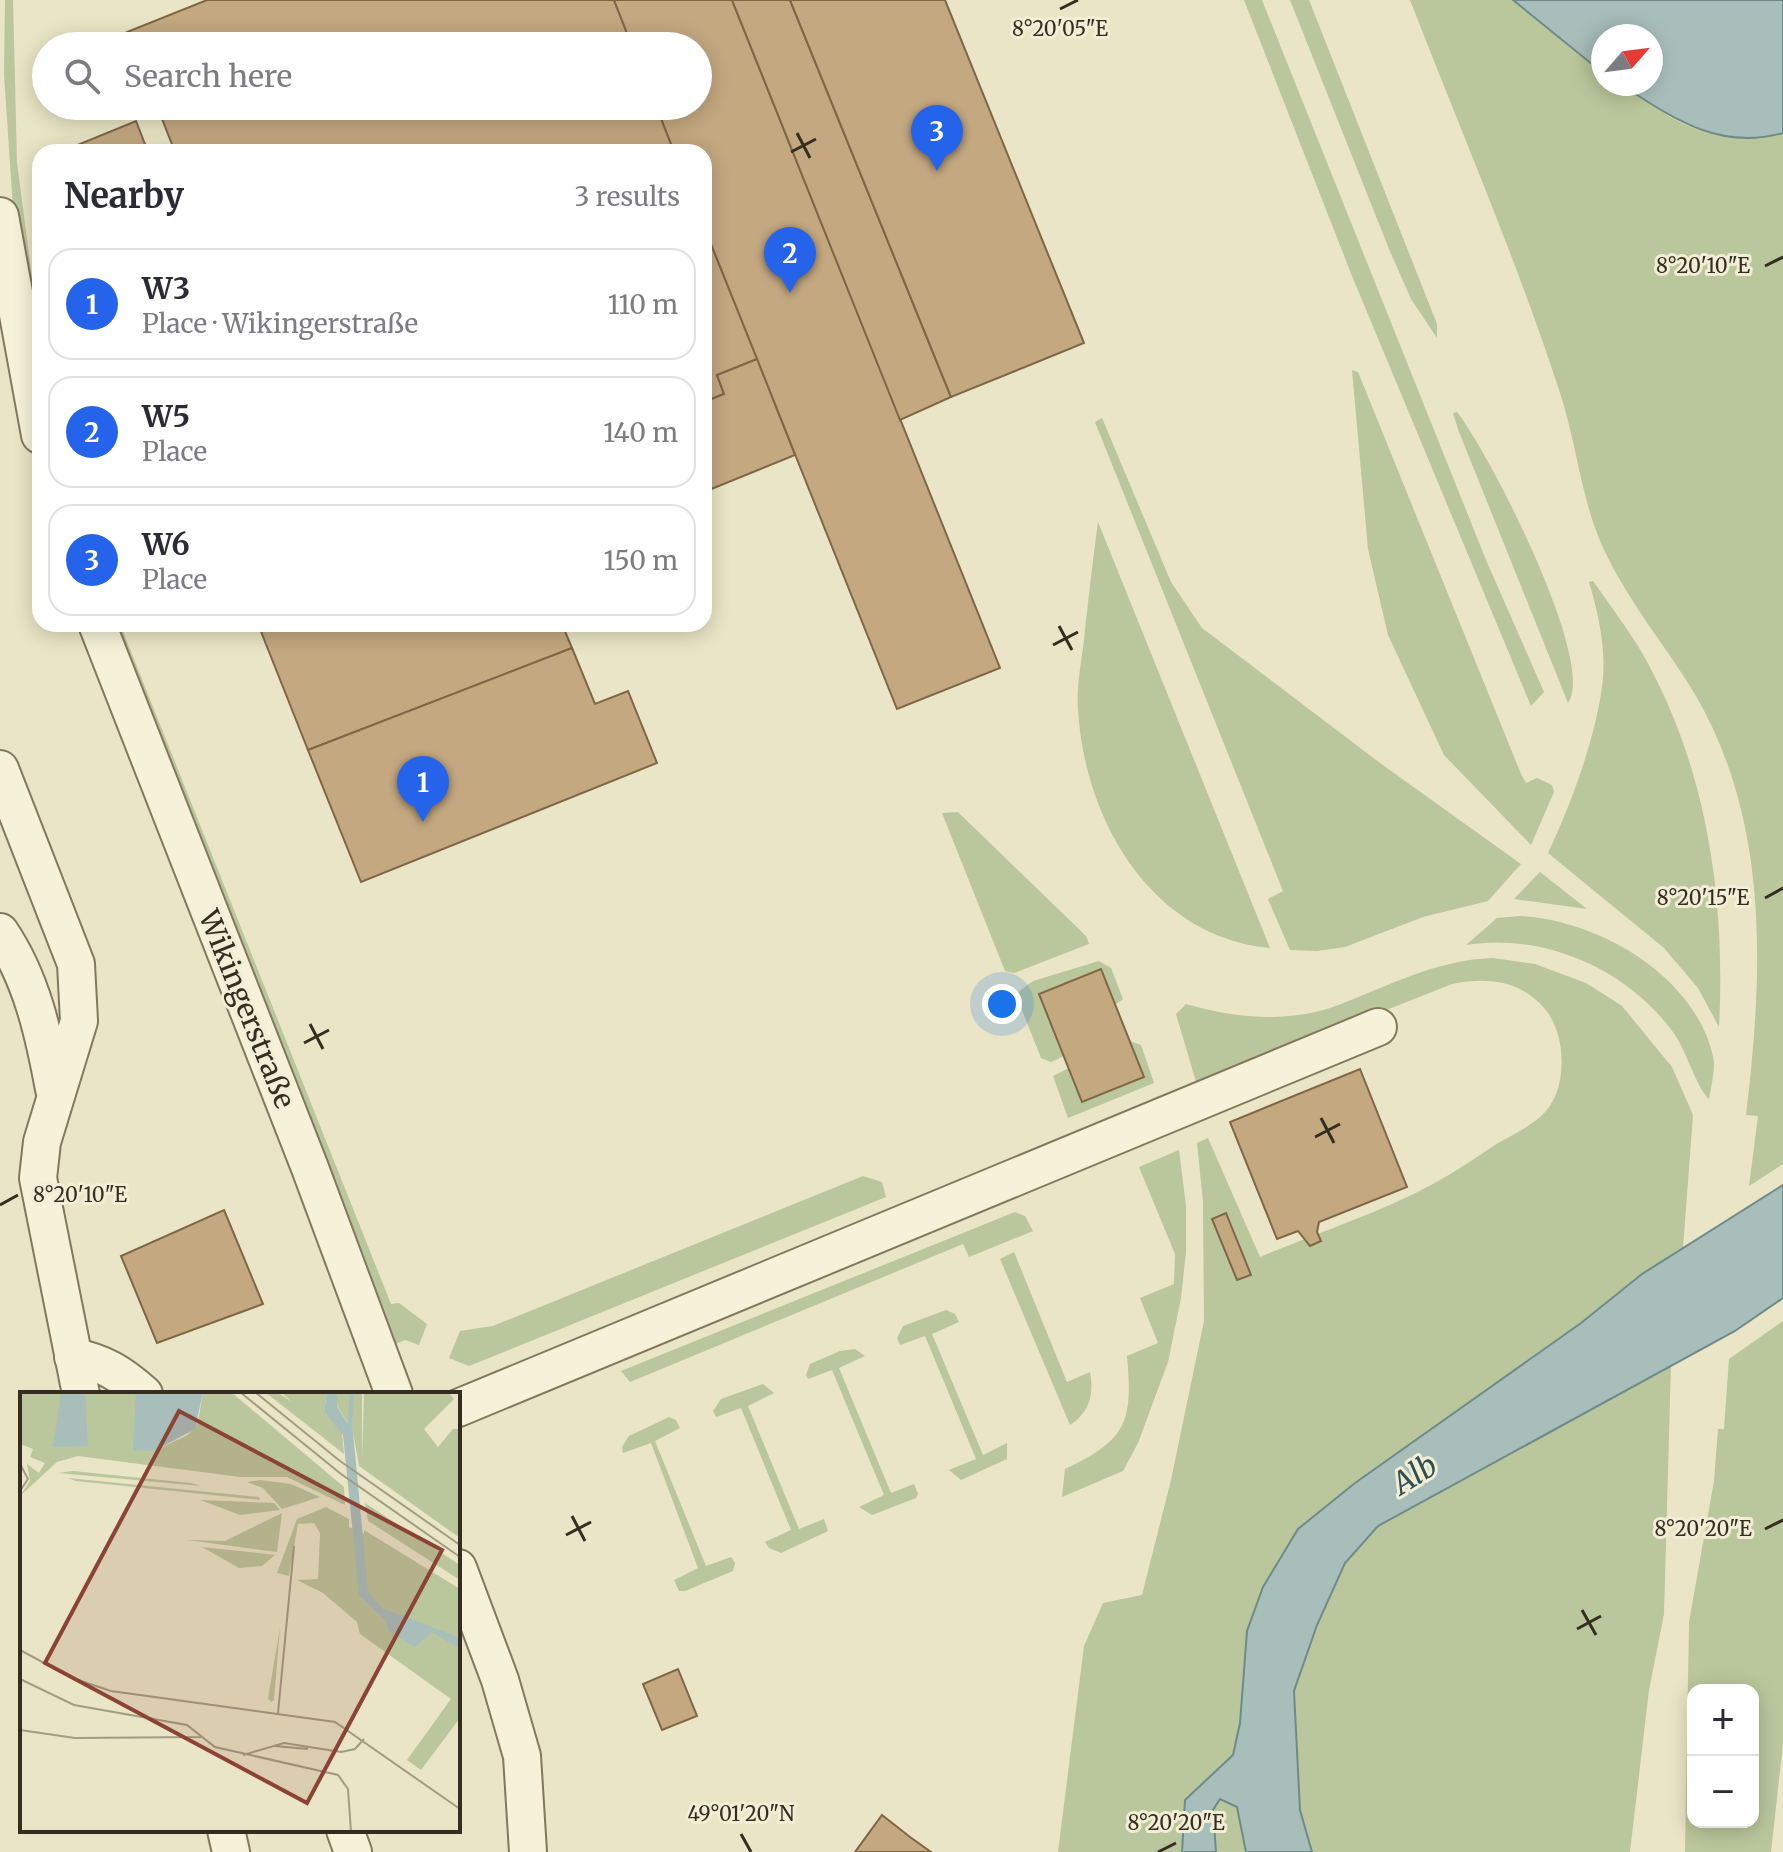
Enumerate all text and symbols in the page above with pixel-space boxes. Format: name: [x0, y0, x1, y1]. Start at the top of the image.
text: 8°20'05"E: [1012, 16, 1108, 41]
north arrow: [1591, 24, 1663, 96]
search box: [32, 32, 712, 120]
icon: search: [60, 54, 104, 98]
text: Search here: [124, 57, 292, 95]
pin: 3: [911, 105, 963, 171]
text: Nearby: [64, 175, 184, 217]
text: 3 results: [575, 180, 680, 213]
pin: 2: [764, 227, 816, 293]
text: 8°20'10"E: [1656, 253, 1750, 278]
text: W3: [142, 269, 190, 307]
text: 1: [86, 288, 98, 321]
text: 110 m: [608, 288, 678, 321]
text: Place · Wikingerstraße: [142, 307, 418, 340]
text: W5: [142, 397, 190, 435]
text: 2: [84, 416, 100, 449]
text: 140 m: [603, 416, 678, 449]
text: Place: [142, 435, 207, 468]
text: W6: [142, 525, 190, 563]
text: 3: [85, 544, 99, 577]
text: 150 m: [604, 544, 678, 577]
text: Place: [142, 563, 207, 596]
pin: 1: [397, 756, 449, 822]
text: 8°20'15"E: [1657, 885, 1750, 910]
street label: Wikingerstraße: [190, 904, 303, 1114]
your location: [982, 984, 1022, 1024]
text: 8°20'10"E: [33, 1182, 127, 1207]
inset map: [20, 1392, 460, 1832]
water label: Alb: [1383, 1446, 1444, 1503]
text: 8°20'20"E: [1654, 1516, 1752, 1541]
map controls: [1687, 1684, 1759, 1828]
button: +: [1687, 1684, 1759, 1756]
button: −: [1687, 1756, 1759, 1828]
text: 49°01'20"N: [688, 1801, 795, 1826]
text: 8°20'20"E: [1127, 1810, 1225, 1835]

